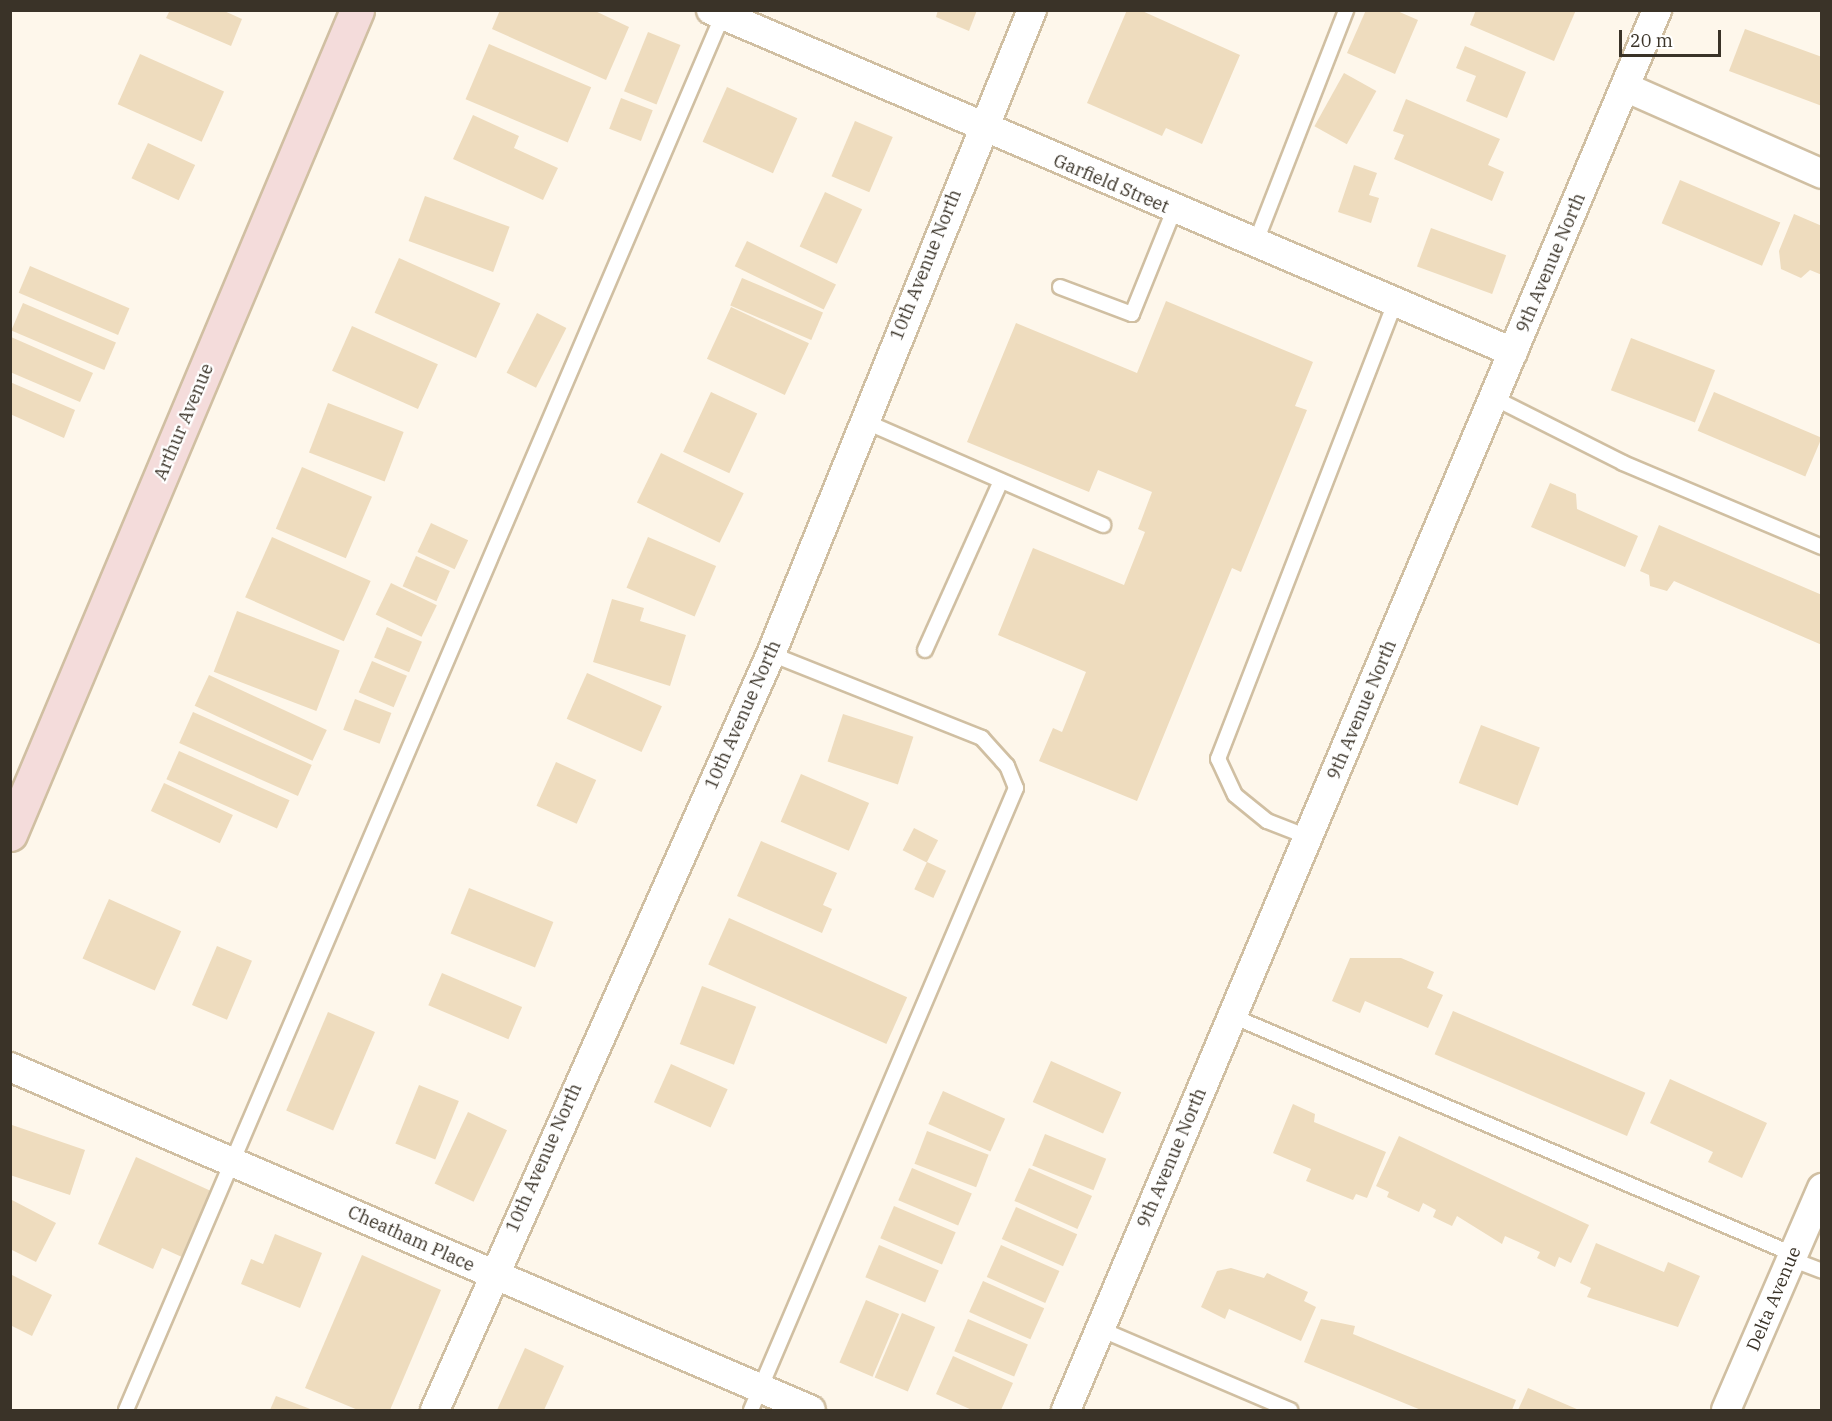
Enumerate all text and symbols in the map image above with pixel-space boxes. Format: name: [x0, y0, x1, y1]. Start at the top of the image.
scale bar: [1622, 18, 1724, 56]
text: 20 m: [1630, 29, 1673, 52]
street label: Garfield Street: [1050, 150, 1172, 218]
street label: 10th Avenue North: [886, 186, 966, 344]
street label: 9th Avenue North: [1512, 190, 1590, 336]
street label: Arthur Avenue: [150, 360, 218, 484]
street label: 10th Avenue North: [700, 637, 786, 793]
street label: 9th Avenue North: [1323, 637, 1401, 783]
street label: 10th Avenue North: [501, 1080, 587, 1236]
street label: 9th Avenue North: [1133, 1085, 1211, 1231]
street label: Cheatham Place: [344, 1201, 478, 1277]
street label: Delta Avenue: [1742, 1244, 1806, 1354]

